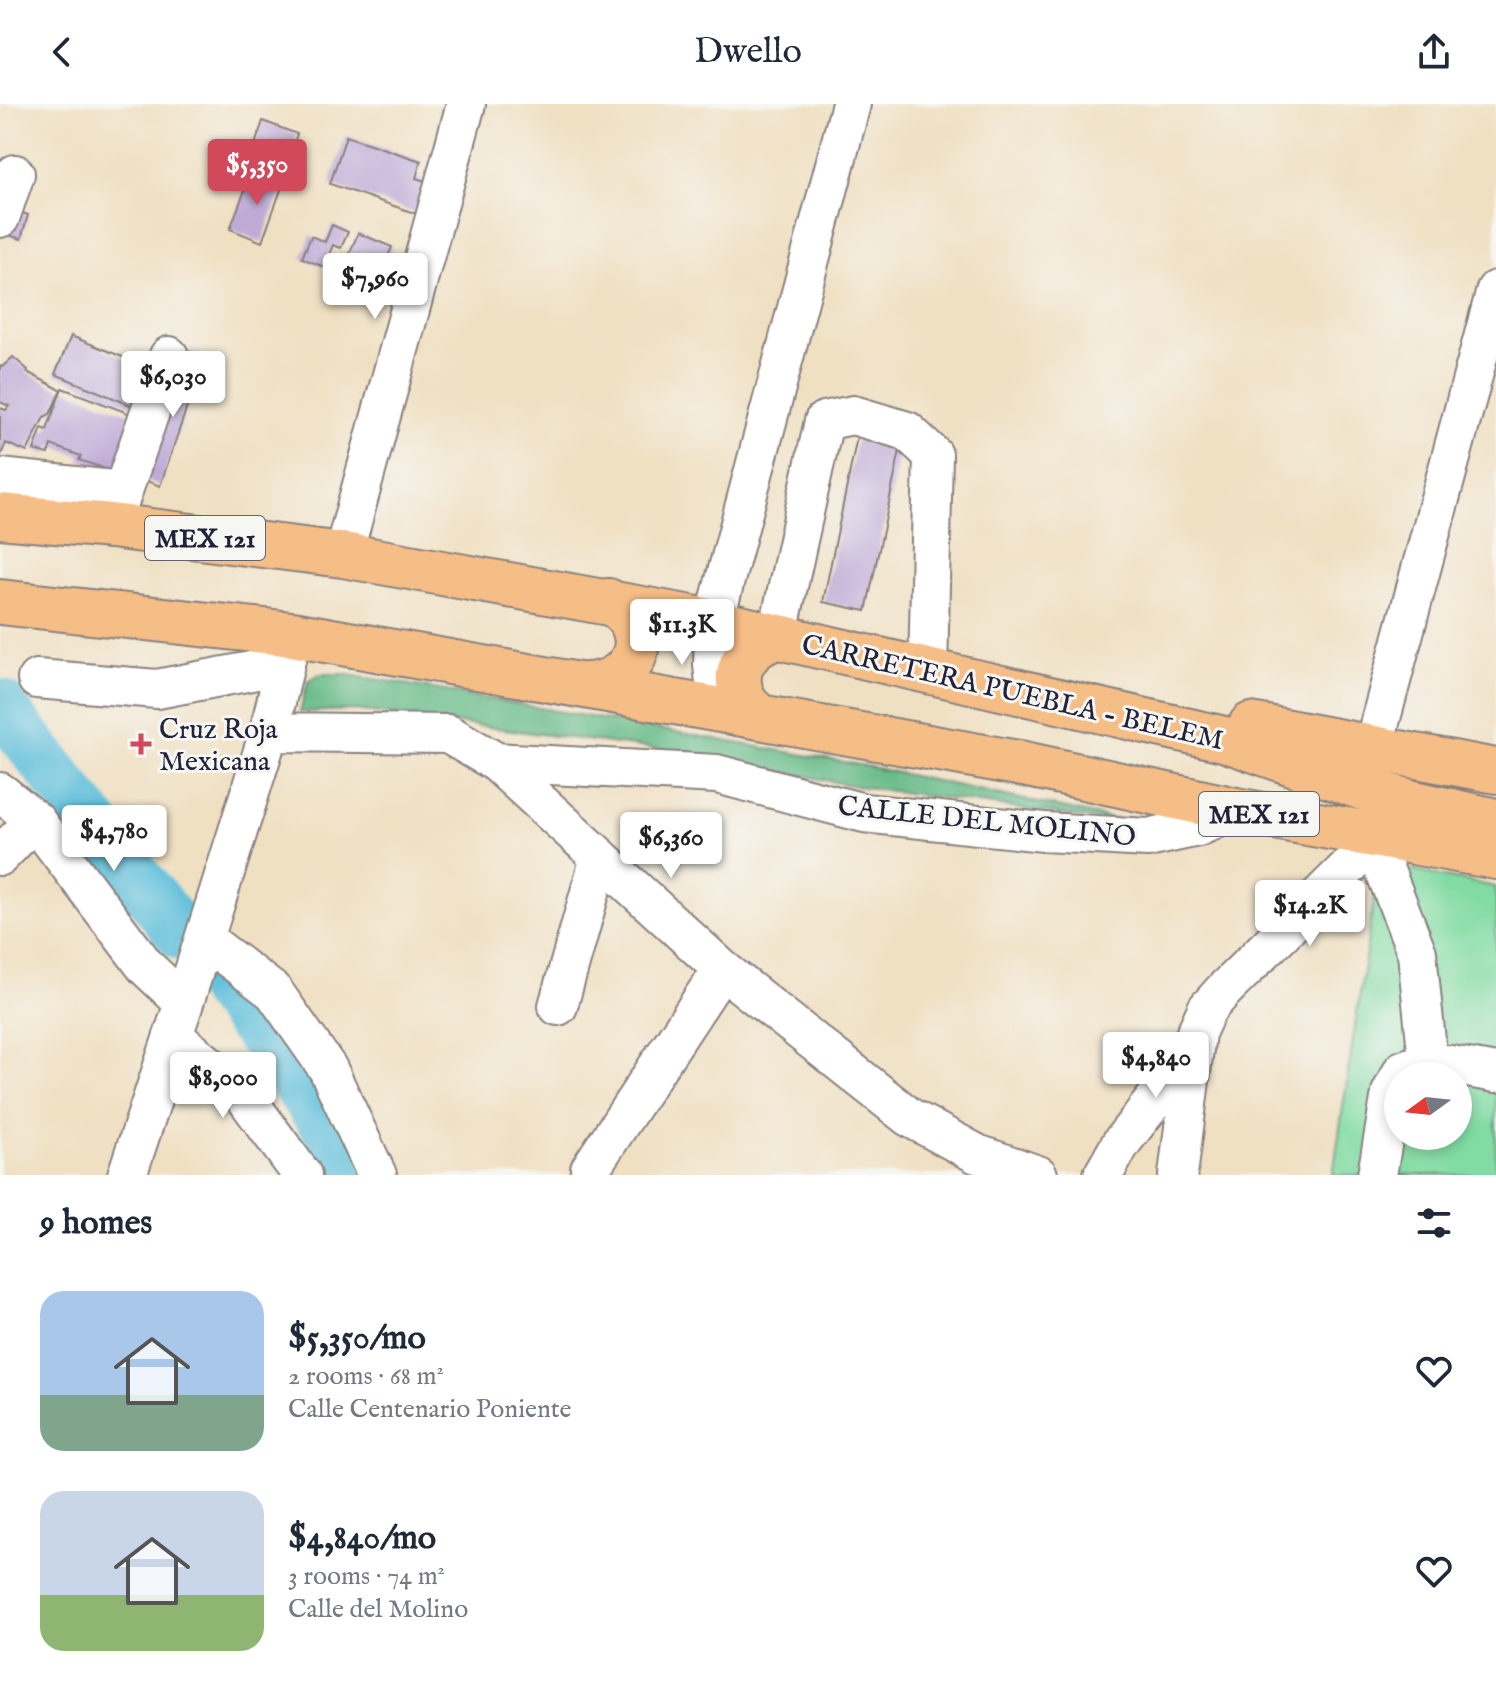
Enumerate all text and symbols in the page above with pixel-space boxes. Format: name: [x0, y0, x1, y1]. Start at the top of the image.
text: Dwello: [694, 29, 802, 75]
icon: back: [40, 30, 84, 74]
icon: share: [1412, 30, 1456, 74]
pin: $5,350: [192, 139, 322, 207]
text: $5,350: [226, 148, 288, 181]
pin: $7,960: [310, 253, 440, 321]
text: $7,960: [341, 262, 409, 295]
pin: $6,030: [108, 351, 238, 419]
text: $6,030: [139, 360, 207, 393]
road number: MEX 121: [145, 516, 265, 560]
pin: $11.3K: [617, 599, 747, 667]
text: $11.3K: [648, 608, 716, 641]
street label: CARRETERA PUEBLA - BELEM: [798, 628, 1227, 759]
place label: Cruz Roja Mexicana: [159, 713, 279, 780]
marker: Cruz Roja Mexicana: [130, 733, 152, 755]
street label: CALLE DEL MOLINO: [836, 789, 1138, 856]
road number: MEX 121: [1199, 792, 1319, 836]
pin: $4,780: [49, 805, 179, 873]
pin: $6,360: [606, 812, 736, 880]
text: $4,780: [80, 814, 148, 847]
text: $6,360: [638, 821, 704, 854]
pin: $14.2K: [1245, 880, 1375, 948]
text: $14.2K: [1273, 889, 1347, 922]
pin: $4,840: [1091, 1032, 1221, 1100]
text: $4,840: [1121, 1041, 1191, 1074]
pin: $8,000: [158, 1052, 288, 1120]
text: $8,000: [188, 1061, 258, 1094]
north arrow: [1384, 1062, 1472, 1150]
map controls: [1384, 1062, 1472, 1150]
icon: filters: [1412, 1201, 1456, 1245]
text: 9 homes: [40, 1202, 152, 1245]
text: $5,350/mo: [288, 1317, 426, 1360]
icon: home: [104, 1323, 200, 1419]
icon: heart: [1412, 1349, 1456, 1393]
text: 2 rooms · 68 m²: [288, 1360, 444, 1393]
text: Calle Centenario Poniente: [288, 1393, 572, 1426]
text: $4,840/mo: [288, 1517, 436, 1560]
icon: home: [104, 1523, 200, 1619]
icon: heart: [1412, 1549, 1456, 1593]
text: 3 rooms · 74 m²: [288, 1560, 445, 1593]
text: Calle del Molino: [288, 1593, 468, 1626]

